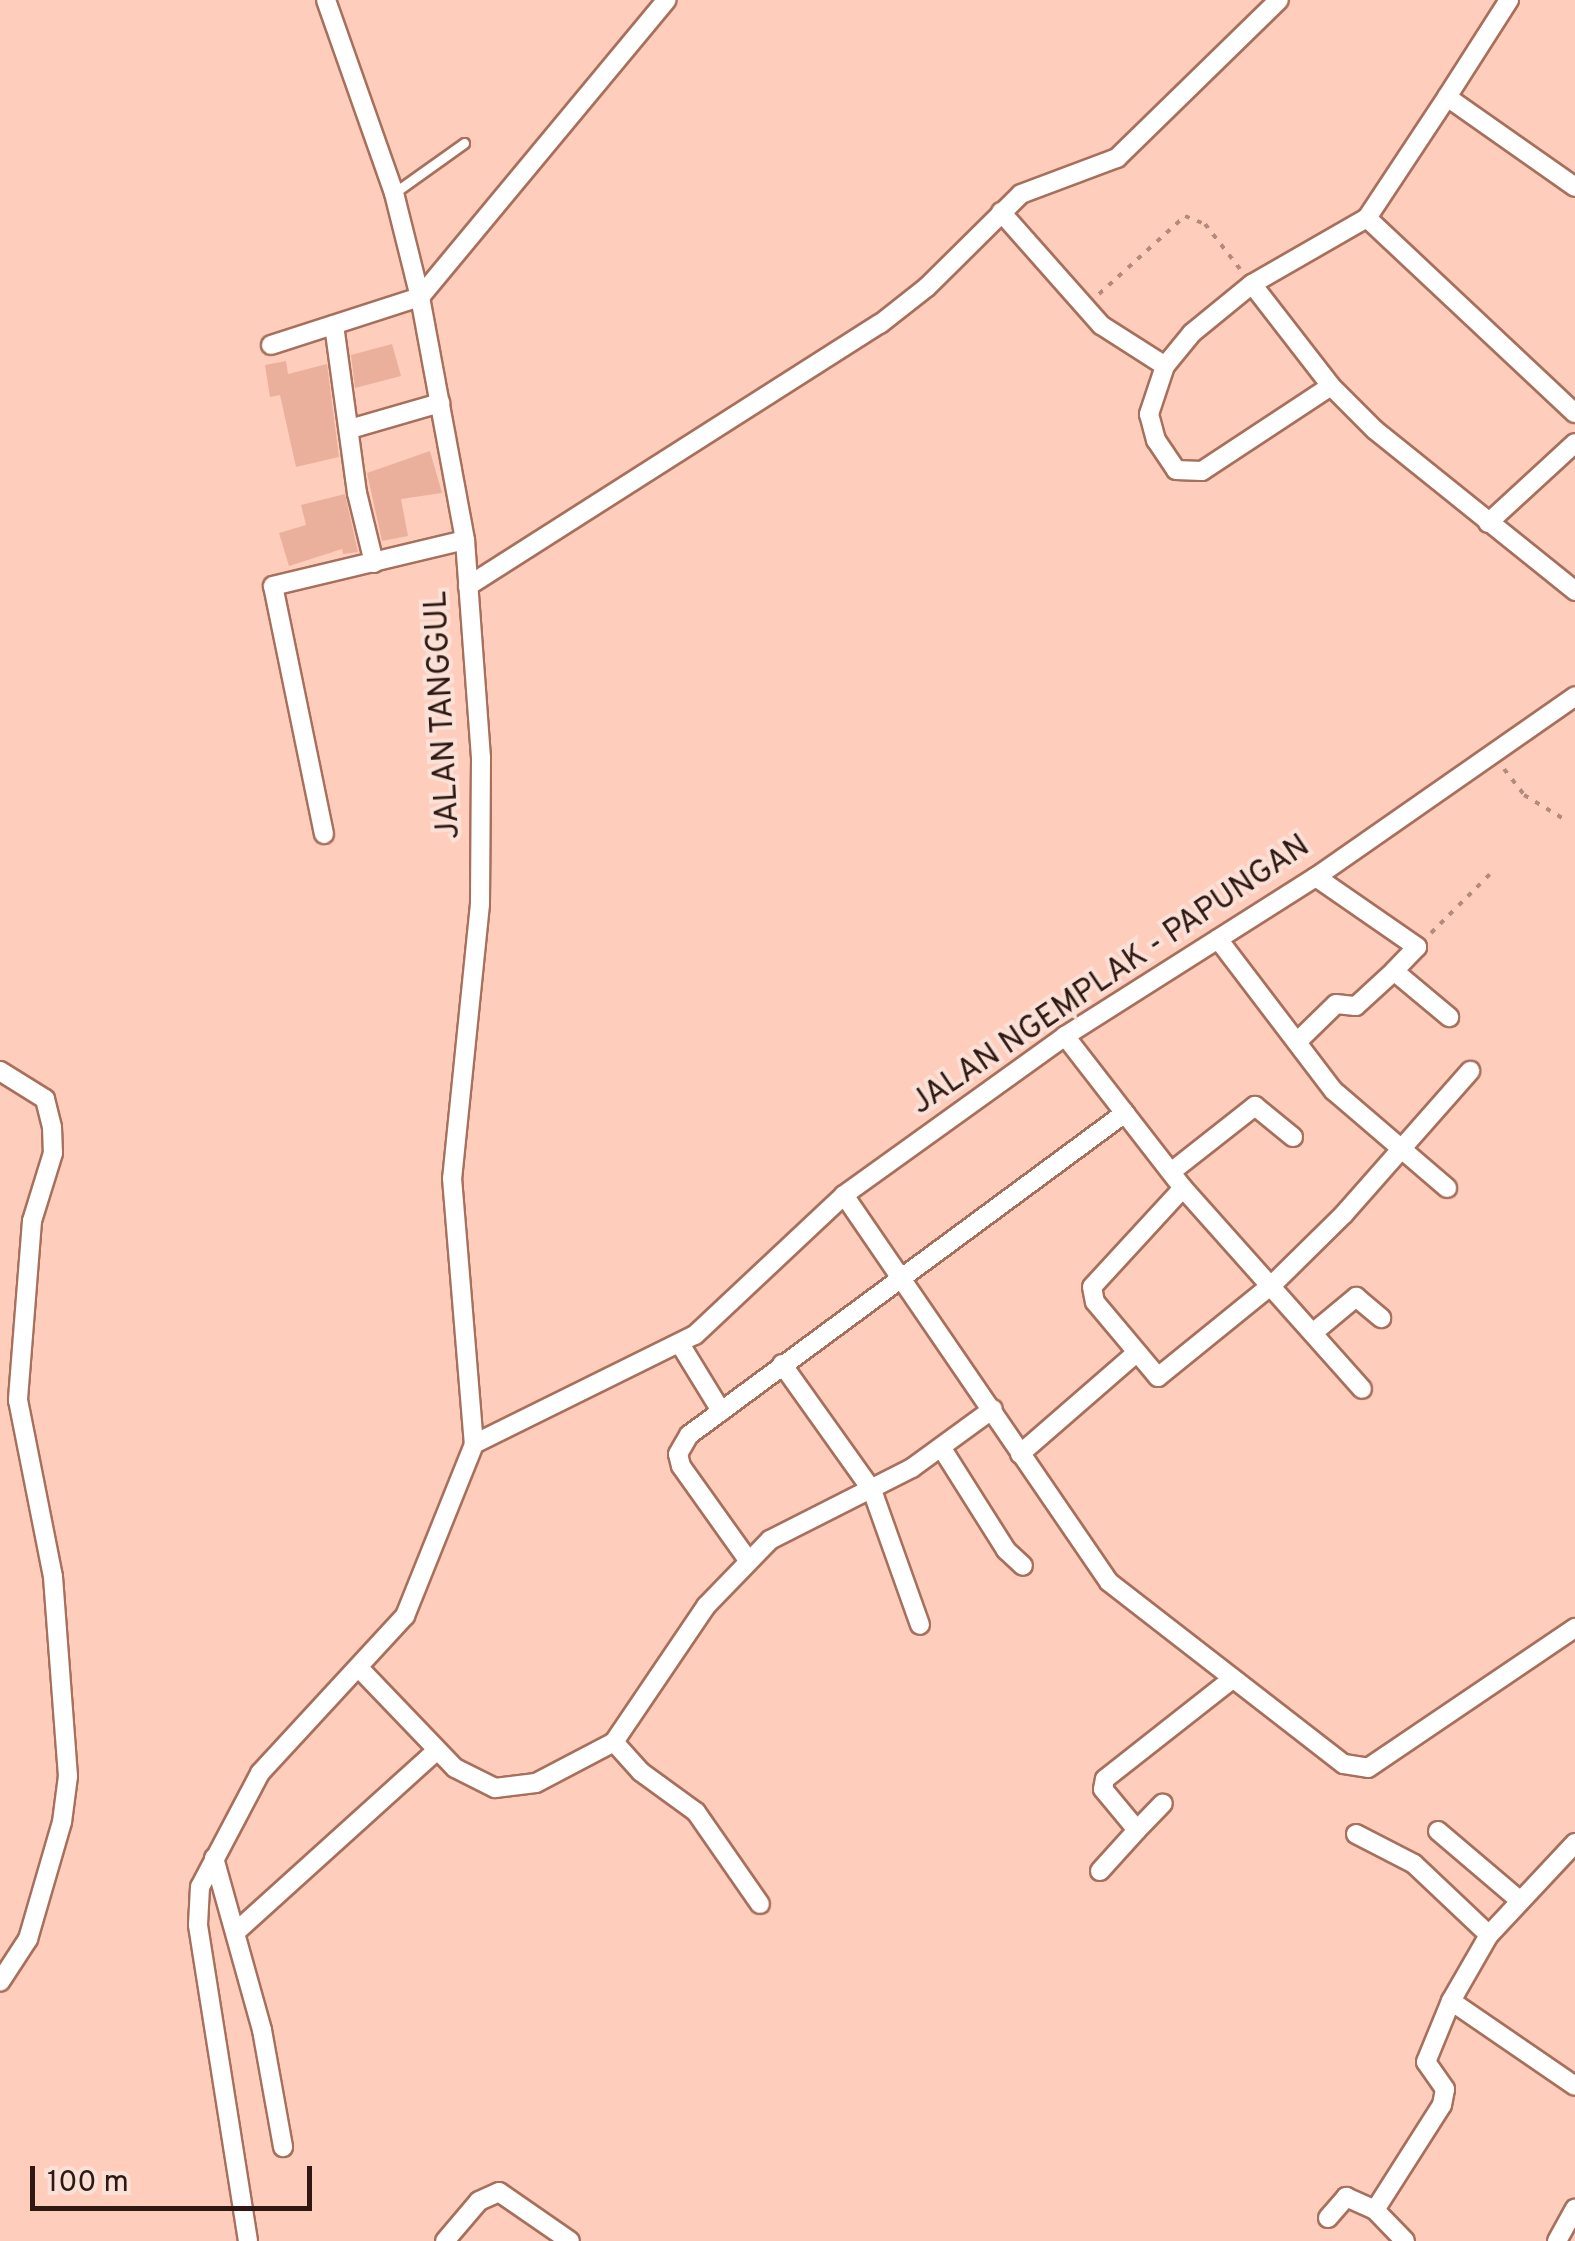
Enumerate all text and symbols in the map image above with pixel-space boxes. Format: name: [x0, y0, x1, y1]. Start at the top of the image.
street label: JALAN TANGGUL: [418, 589, 470, 841]
street label: JALAN NGEMPLAK - PAPUNGAN: [904, 828, 1318, 1124]
scale bar: [35, 2146, 318, 2208]
text: 100 m: [47, 2165, 129, 2202]

